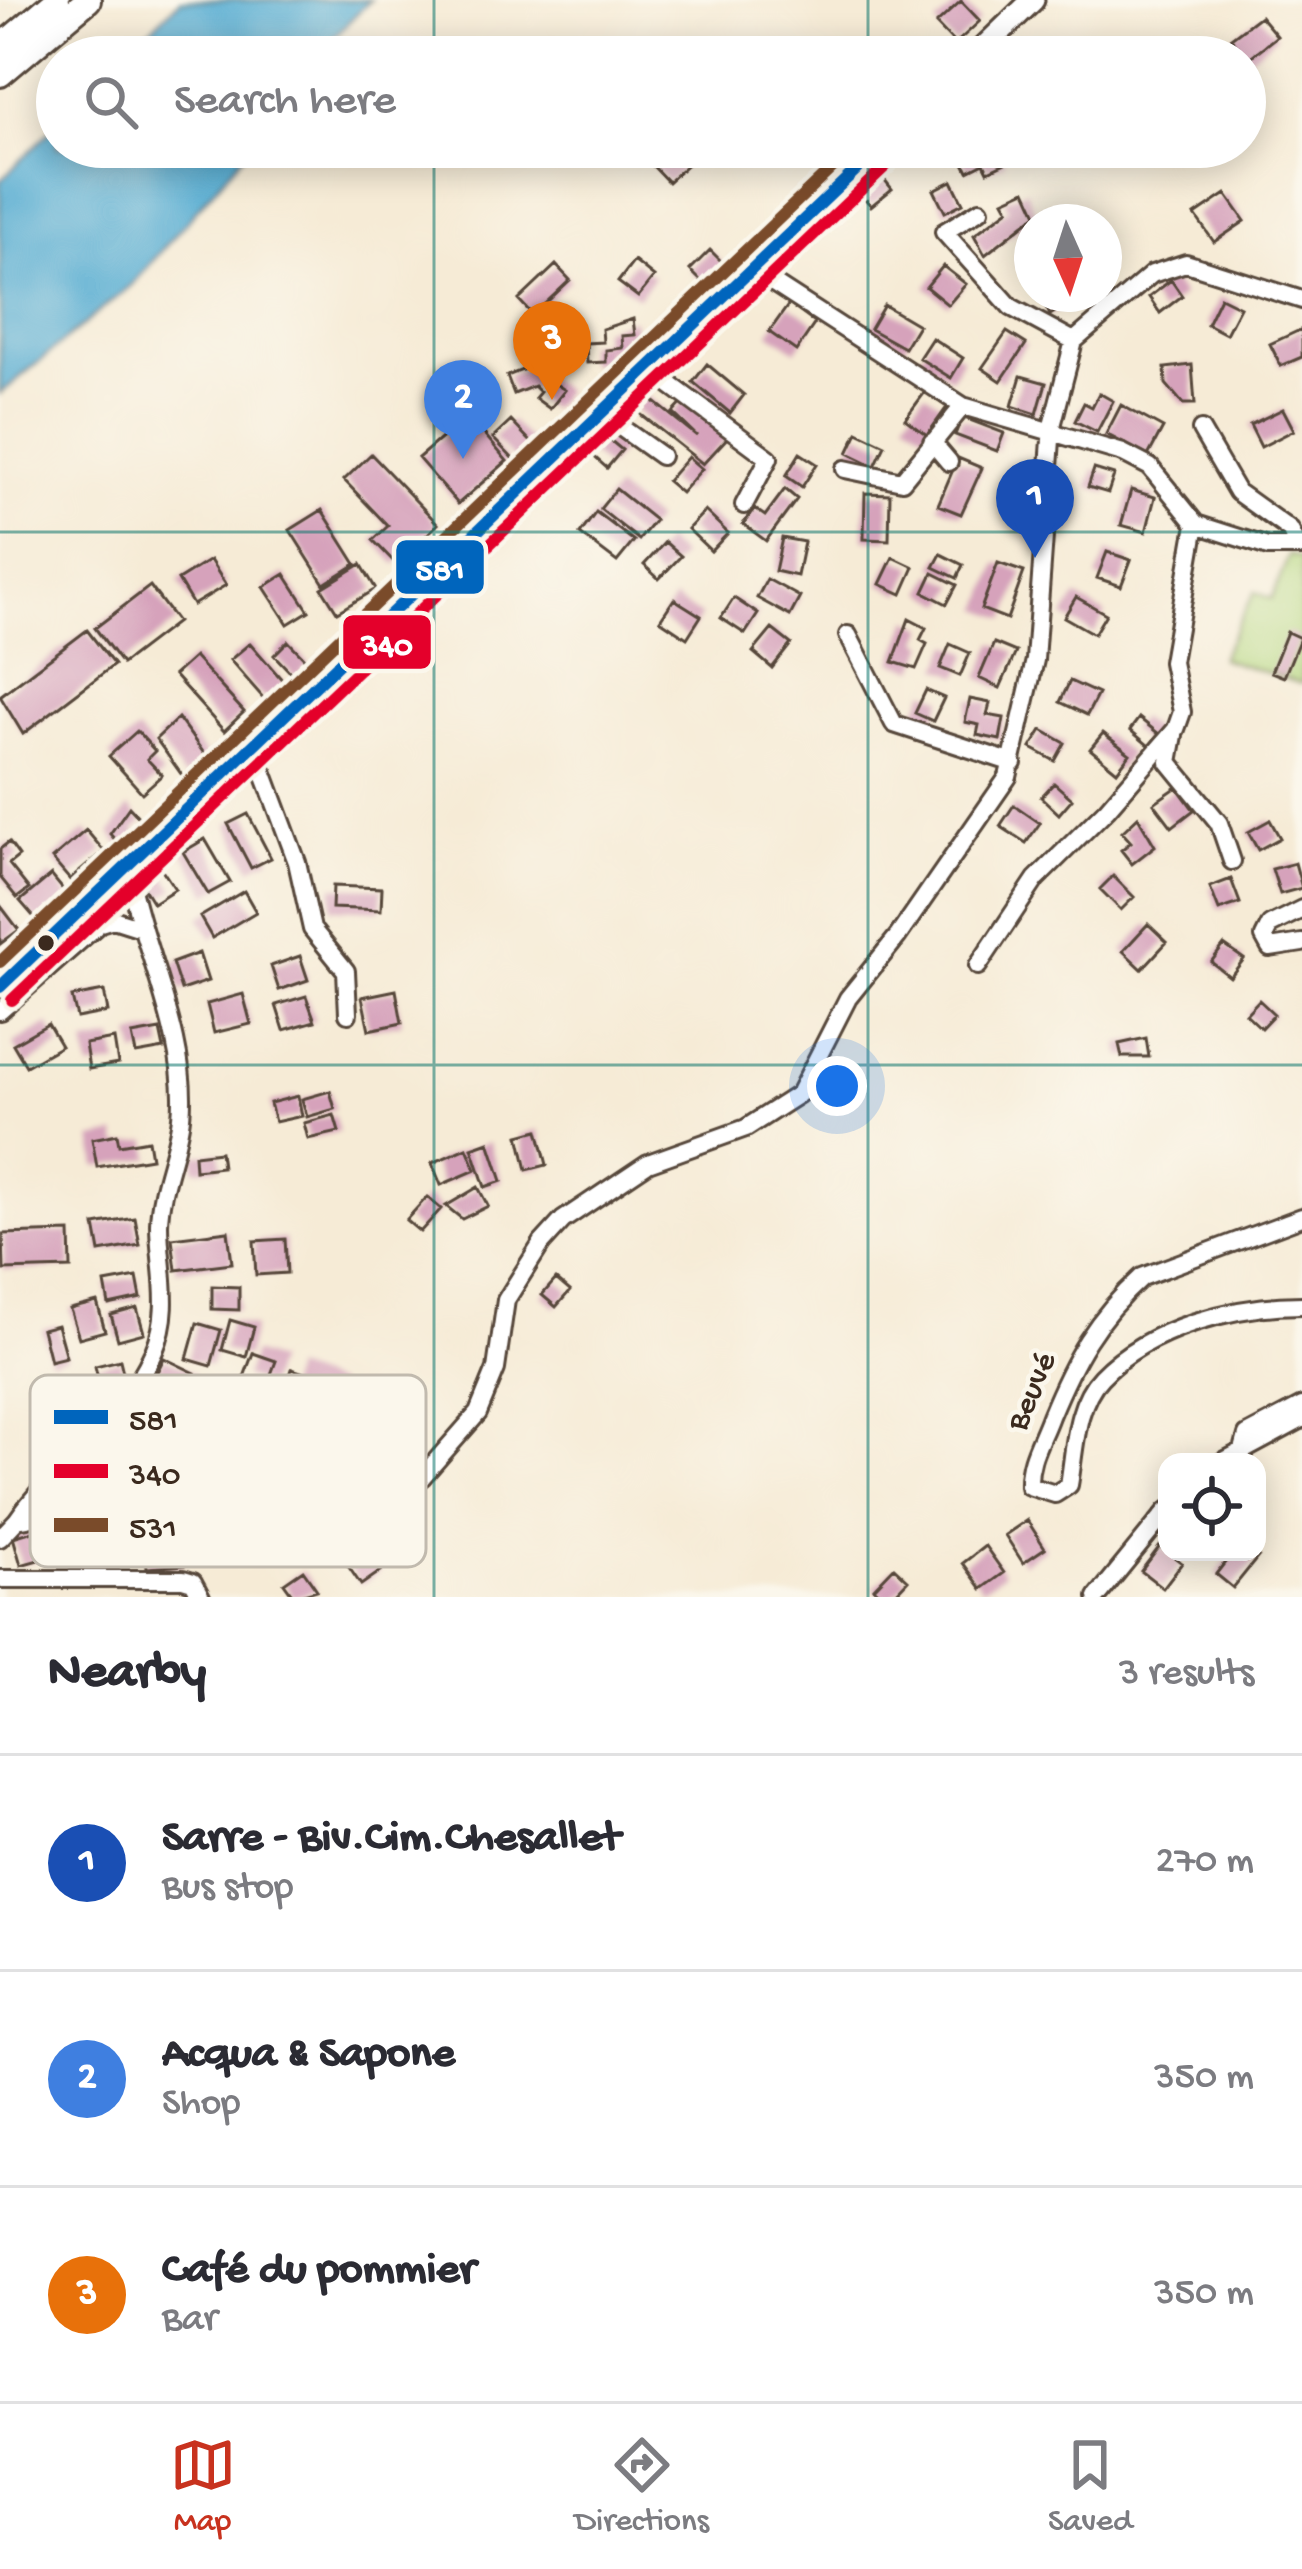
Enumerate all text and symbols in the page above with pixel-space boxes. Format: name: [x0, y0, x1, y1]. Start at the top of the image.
search box: [36, 36, 1266, 168]
icon: search: [78, 69, 144, 135]
text: Search here: [174, 76, 396, 129]
north arrow: [1014, 204, 1122, 312]
pin: 3: [513, 301, 591, 400]
pin: 2: [424, 360, 502, 459]
pin: 1: [996, 459, 1074, 558]
line badge: 581: [394, 538, 486, 596]
text: 581: [416, 554, 464, 592]
line badge: 340: [341, 613, 433, 671]
text: 340: [360, 629, 413, 667]
unlabelled marker: [35, 932, 57, 954]
your location: [807, 1056, 867, 1116]
street label: Beuvé: [1000, 1347, 1067, 1438]
legend: [30, 1375, 426, 1567]
text: 581: [129, 1404, 178, 1442]
map controls: [1158, 1453, 1266, 1561]
button: locate: [1158, 1453, 1266, 1561]
text: 340: [128, 1458, 180, 1496]
text: 531: [129, 1512, 177, 1550]
text: Nearby: [48, 1645, 206, 1705]
text: 3 results: [1119, 1652, 1254, 1698]
text: Sarre - Biv.Cim.Chesallet: [162, 1813, 620, 1866]
text: 1: [79, 1840, 95, 1886]
text: 270 m: [1156, 1840, 1254, 1886]
text: Bus stop: [162, 1866, 294, 1912]
text: Acqua & Sapone: [162, 2029, 455, 2082]
text: 2: [77, 2056, 97, 2102]
text: 350 m: [1154, 2056, 1254, 2102]
text: Shop: [162, 2082, 240, 2128]
text: Café du pommier: [162, 2245, 475, 2298]
text: 3: [77, 2272, 97, 2318]
text: 350 m: [1154, 2272, 1254, 2318]
text: Bar: [162, 2298, 217, 2344]
tab: Map: [170, 2432, 236, 2542]
tab: Directions: [575, 2432, 709, 2542]
tab: Saved: [1048, 2432, 1132, 2542]

